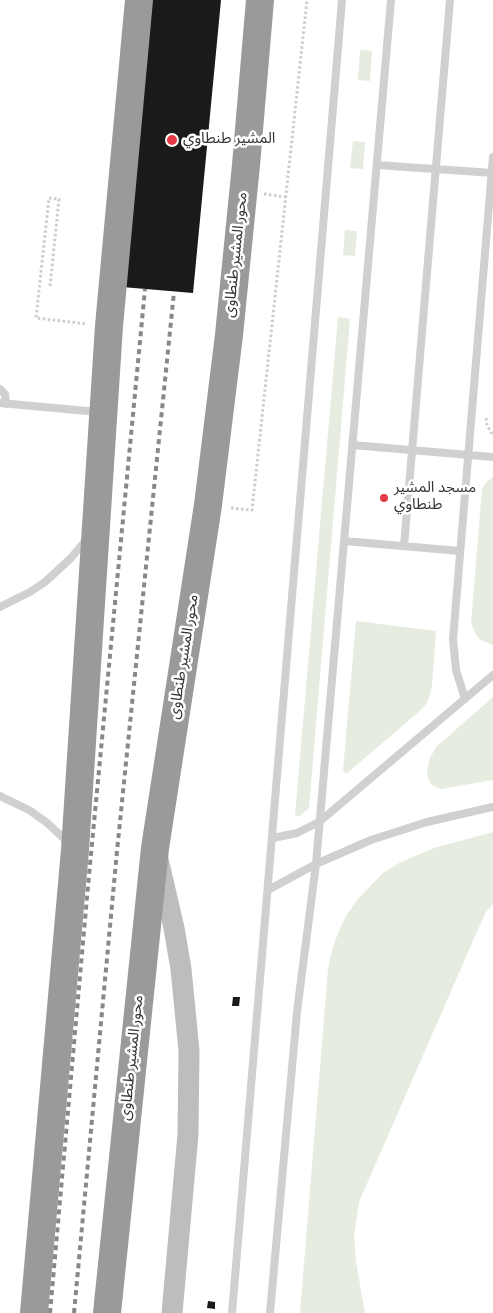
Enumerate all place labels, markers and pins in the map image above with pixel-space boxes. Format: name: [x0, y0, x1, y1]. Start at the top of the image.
place label: المشير طنطاوي: [183, 131, 275, 149]
marker: المشير طنطاوي: [165, 133, 179, 147]
place label: مسجد المشير طنطاوي: [394, 480, 476, 515]
marker: مسجد المشير طنطاوي: [378, 492, 390, 504]

